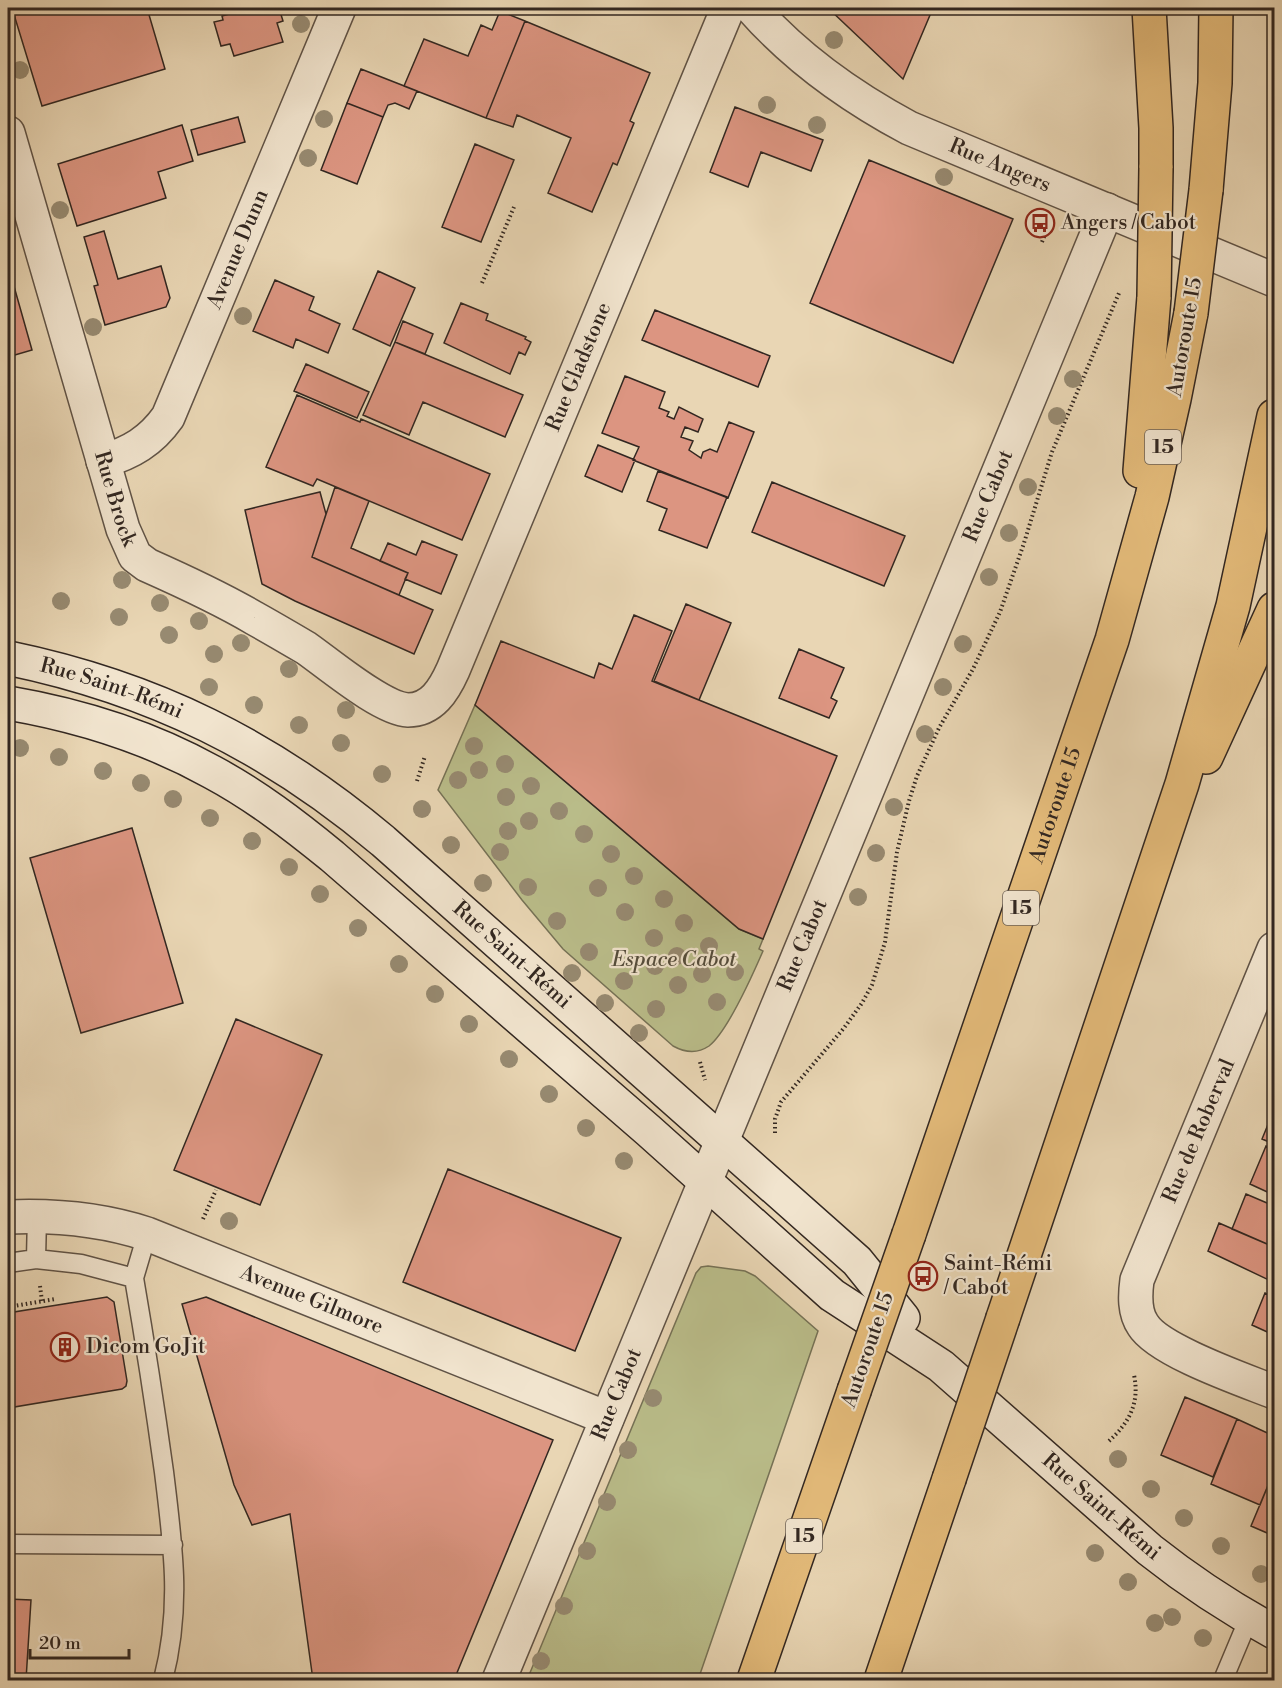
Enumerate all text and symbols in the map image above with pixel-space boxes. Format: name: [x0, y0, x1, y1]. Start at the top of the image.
street label: Rue Angers: [945, 133, 1055, 199]
street label: Avenue Dunn: [201, 185, 275, 314]
bus stop icon: Angers / Cabot: [1024, 207, 1056, 239]
place label: Angers / Cabot: [1060, 210, 1197, 236]
street label: Autoroute 15: [1162, 275, 1208, 400]
street label: Rue Gladstone: [541, 299, 617, 435]
road number: 15: [1145, 430, 1181, 464]
street label: Rue Cabot: [958, 446, 1019, 546]
street label: Rue Brock: [88, 448, 143, 552]
street label: Rue Saint-Rémi: [37, 653, 187, 725]
street label: Autoroute 15: [1023, 744, 1087, 868]
road number: 15: [1003, 891, 1039, 925]
street label: Rue Cabot: [772, 895, 834, 995]
street label: Rue Saint-Rémi: [447, 896, 577, 1015]
park label: Espace Cabot: [611, 947, 737, 973]
street label: Rue de Roberval: [1157, 1055, 1241, 1207]
place label: Saint-Rémi / Cabot: [943, 1251, 1052, 1301]
street label: Avenue Gilmore: [235, 1259, 387, 1340]
bus stop icon: Saint-Rémi / Cabot: [907, 1260, 939, 1292]
street label: Autoroute 15: [836, 1289, 900, 1412]
building icon: Dicom GoJit: [49, 1331, 81, 1363]
place label: Dicom GoJit: [86, 1334, 206, 1360]
street label: Rue Cabot: [586, 1344, 648, 1445]
street label: Rue Saint-Rémi: [1036, 1448, 1166, 1566]
road number: 15: [786, 1519, 822, 1553]
scale bar: [30, 1622, 129, 1660]
text: 20 m: [39, 1632, 81, 1655]

